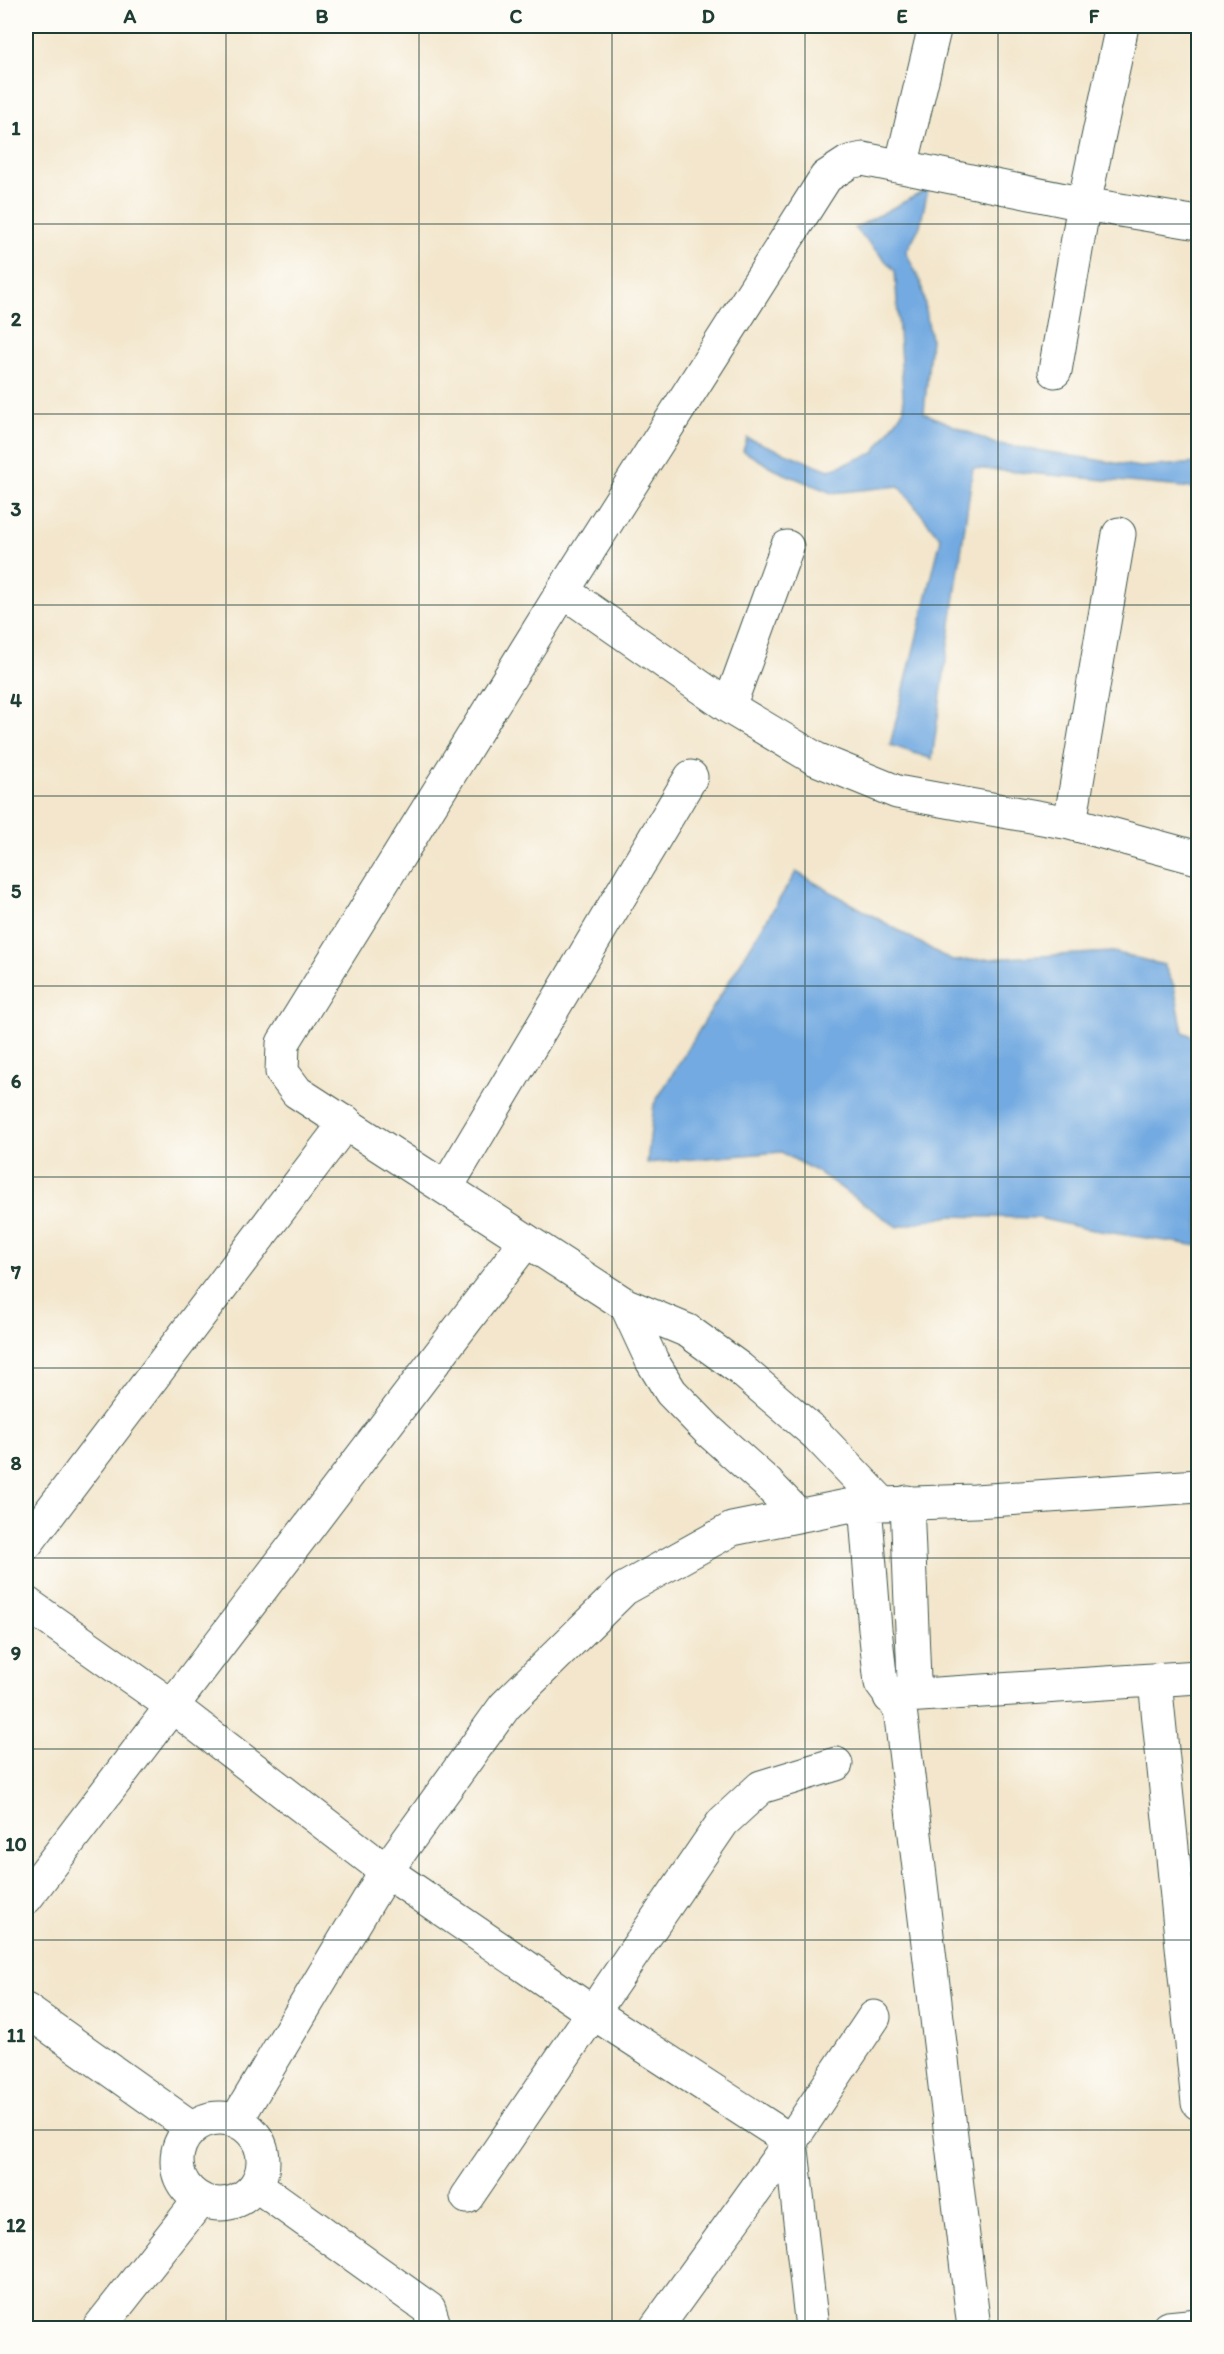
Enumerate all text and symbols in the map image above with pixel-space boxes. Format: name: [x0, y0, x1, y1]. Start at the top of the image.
text: A: [123, 4, 137, 28]
text: B: [316, 4, 329, 28]
text: C: [510, 4, 523, 28]
text: D: [701, 4, 715, 28]
text: E: [896, 4, 908, 28]
text: F: [1089, 4, 1100, 28]
text: 1: [11, 116, 21, 140]
text: 2: [11, 307, 22, 331]
text: 3: [11, 497, 22, 521]
text: 4: [10, 688, 22, 712]
text: 5: [11, 879, 22, 903]
text: 6: [11, 1069, 22, 1093]
text: 7: [10, 1260, 21, 1284]
text: 8: [11, 1451, 22, 1475]
text: 9: [11, 1641, 21, 1665]
text: 10: [5, 1832, 27, 1856]
text: 11: [7, 2023, 26, 2047]
text: 12: [6, 2213, 26, 2237]

